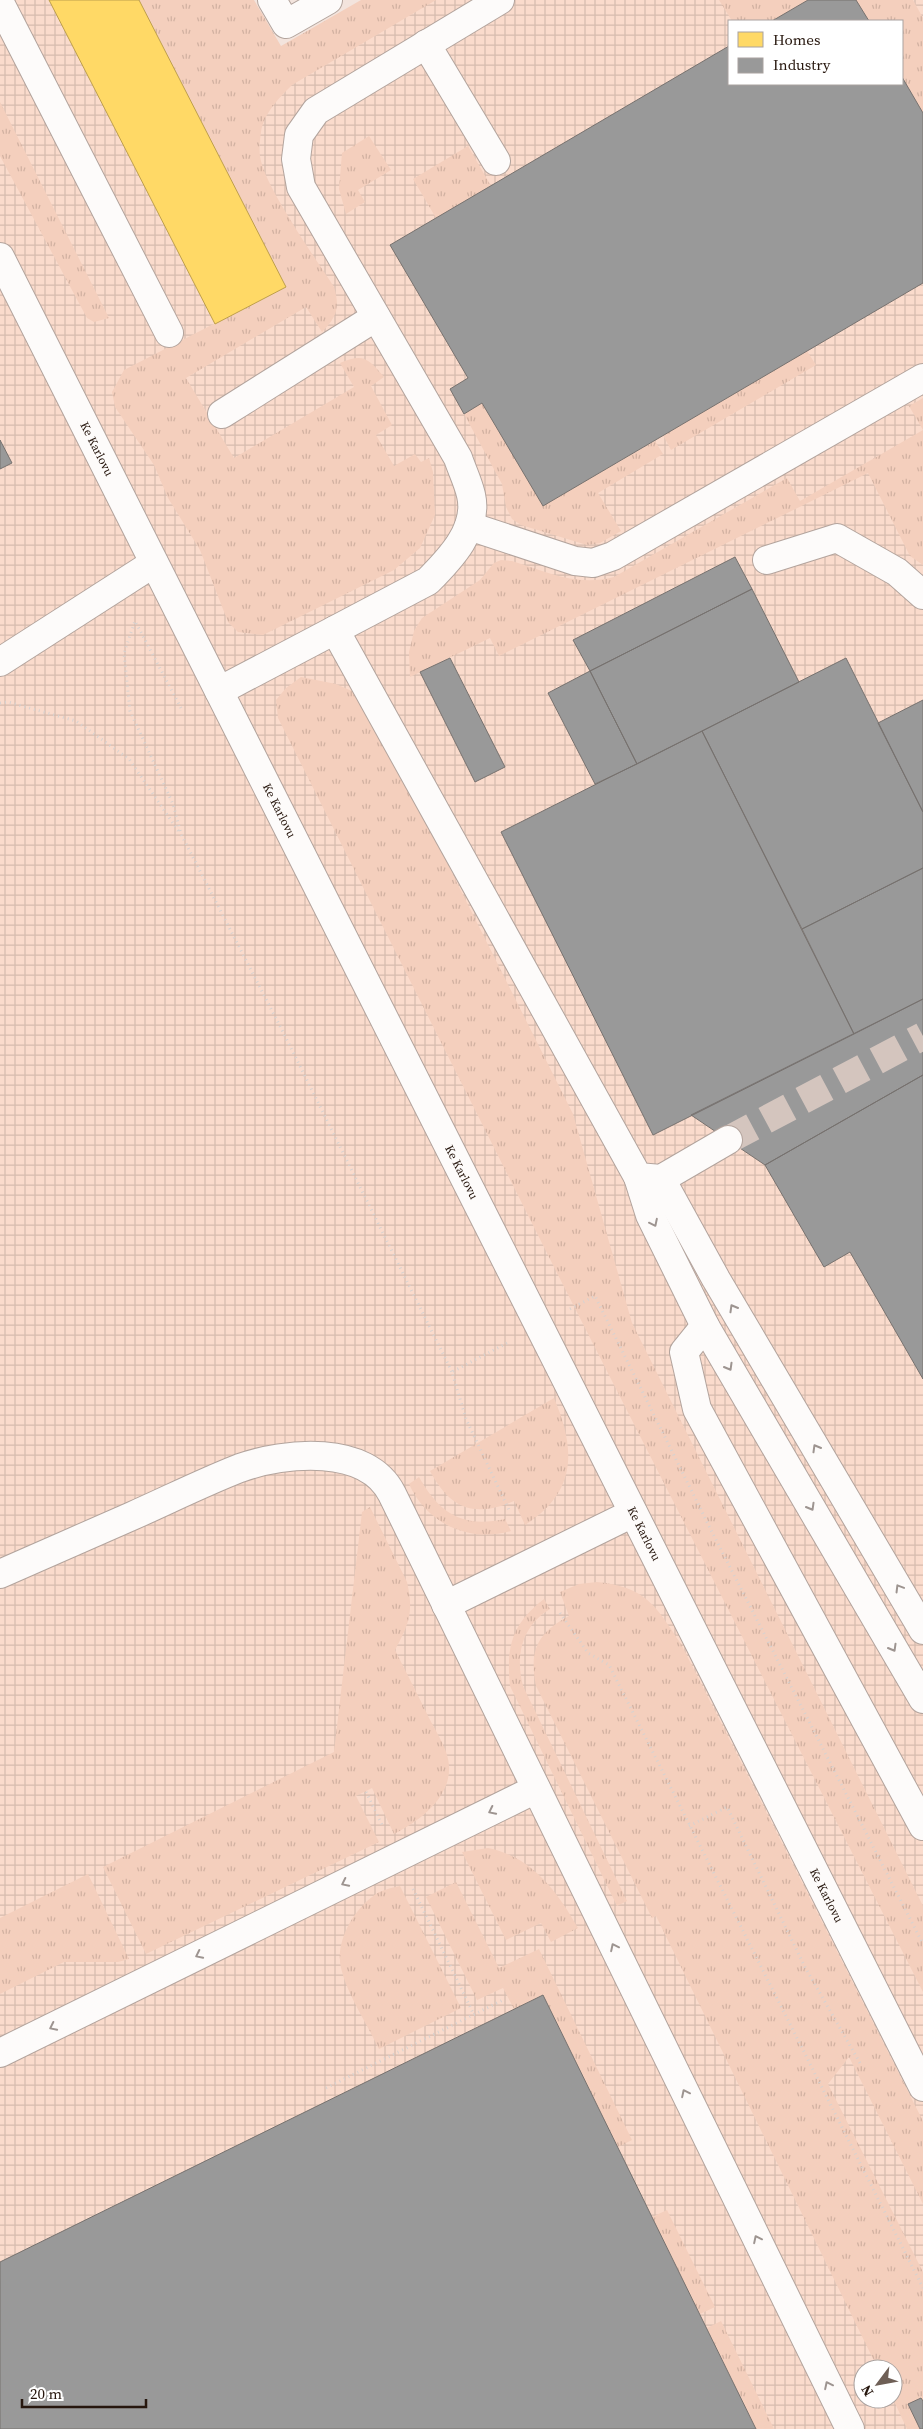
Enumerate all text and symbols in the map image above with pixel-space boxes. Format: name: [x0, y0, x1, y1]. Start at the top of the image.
legend: [728, 20, 903, 85]
text: Homes: [773, 29, 820, 50]
text: Industry: [773, 54, 831, 75]
street label: Ke Karlovu: [76, 419, 117, 479]
street label: Ke Karlovu: [259, 781, 300, 840]
street label: Ke Karlovu: [441, 1142, 482, 1202]
one-way arrow: [648, 1218, 658, 1227]
one-way arrow: [730, 1304, 740, 1313]
one-way arrow: [722, 1361, 732, 1370]
one-way arrow: [812, 1444, 822, 1453]
one-way arrow: [804, 1502, 814, 1511]
street label: Ke Karlovu: [624, 1504, 664, 1564]
one-way arrow: [895, 1584, 905, 1593]
one-way arrow: [886, 1642, 896, 1651]
one-way arrow: [488, 1805, 497, 1815]
street label: Ke Karlovu: [806, 1866, 847, 1925]
one-way arrow: [341, 1877, 350, 1887]
one-way arrow: [610, 1944, 620, 1953]
one-way arrow: [195, 1949, 204, 1959]
one-way arrow: [49, 2021, 58, 2031]
one-way arrow: [681, 2089, 691, 2098]
one-way arrow: [752, 2235, 763, 2244]
north arrow: [853, 2359, 903, 2409]
scale bar: [22, 2376, 146, 2408]
one-way arrow: [824, 2381, 834, 2390]
text: N: [856, 2381, 878, 2401]
text: 20 m: [30, 2383, 62, 2404]

